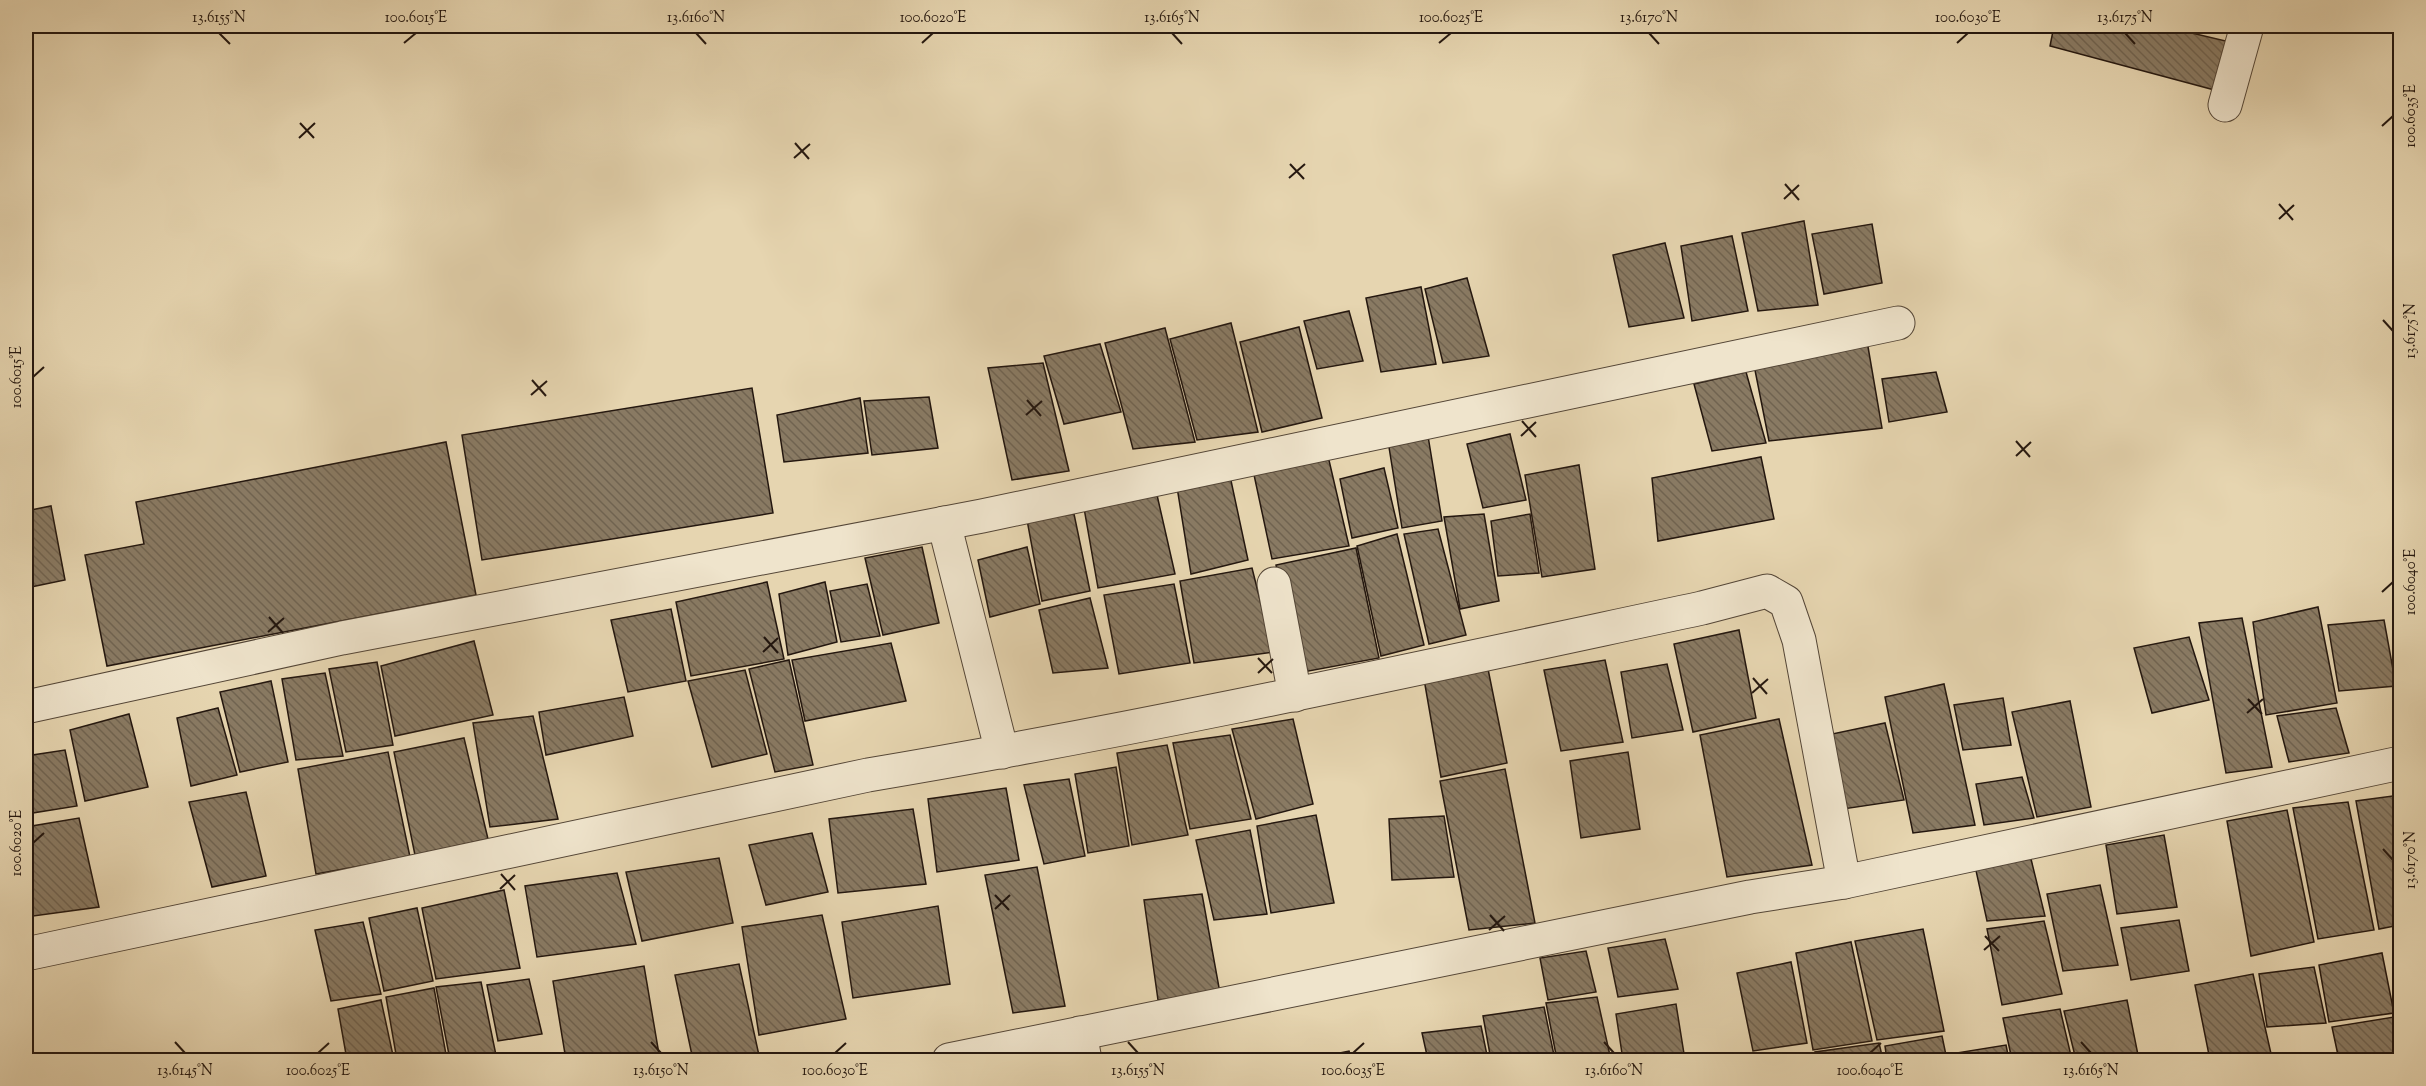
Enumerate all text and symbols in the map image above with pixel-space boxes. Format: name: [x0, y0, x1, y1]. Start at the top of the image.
text: 13.6155°N: [192, 8, 246, 29]
text: 100.6015°E: [385, 8, 447, 29]
text: 13.6160°N: [667, 8, 725, 29]
text: 100.6020°E: [900, 8, 966, 29]
text: 13.6165°N: [1144, 8, 1200, 29]
text: 100.6025°E: [1419, 8, 1483, 29]
text: 13.6170°N: [1620, 8, 1678, 29]
text: 100.6030°E: [1935, 8, 2001, 29]
text: 13.6175°N: [2097, 8, 2153, 29]
text: 100.6035°E: [2401, 84, 2422, 148]
text: 13.6175°N: [2401, 303, 2422, 359]
text: 100.6015°E: [7, 346, 28, 408]
text: 100.6040°E: [2401, 549, 2422, 615]
text: 100.6020°E: [7, 810, 28, 876]
text: 13.6170°N: [2401, 831, 2422, 889]
text: 13.6145°N: [157, 1061, 213, 1082]
text: 100.6025°E: [286, 1061, 350, 1082]
text: 13.6150°N: [633, 1061, 689, 1082]
text: 100.6030°E: [802, 1061, 868, 1082]
text: 13.6155°N: [1111, 1061, 1165, 1082]
text: 100.6035°E: [1321, 1061, 1385, 1082]
text: 13.6160°N: [1585, 1061, 1643, 1082]
text: 100.6040°E: [1837, 1061, 1903, 1082]
text: 13.6165°N: [2063, 1061, 2119, 1082]

